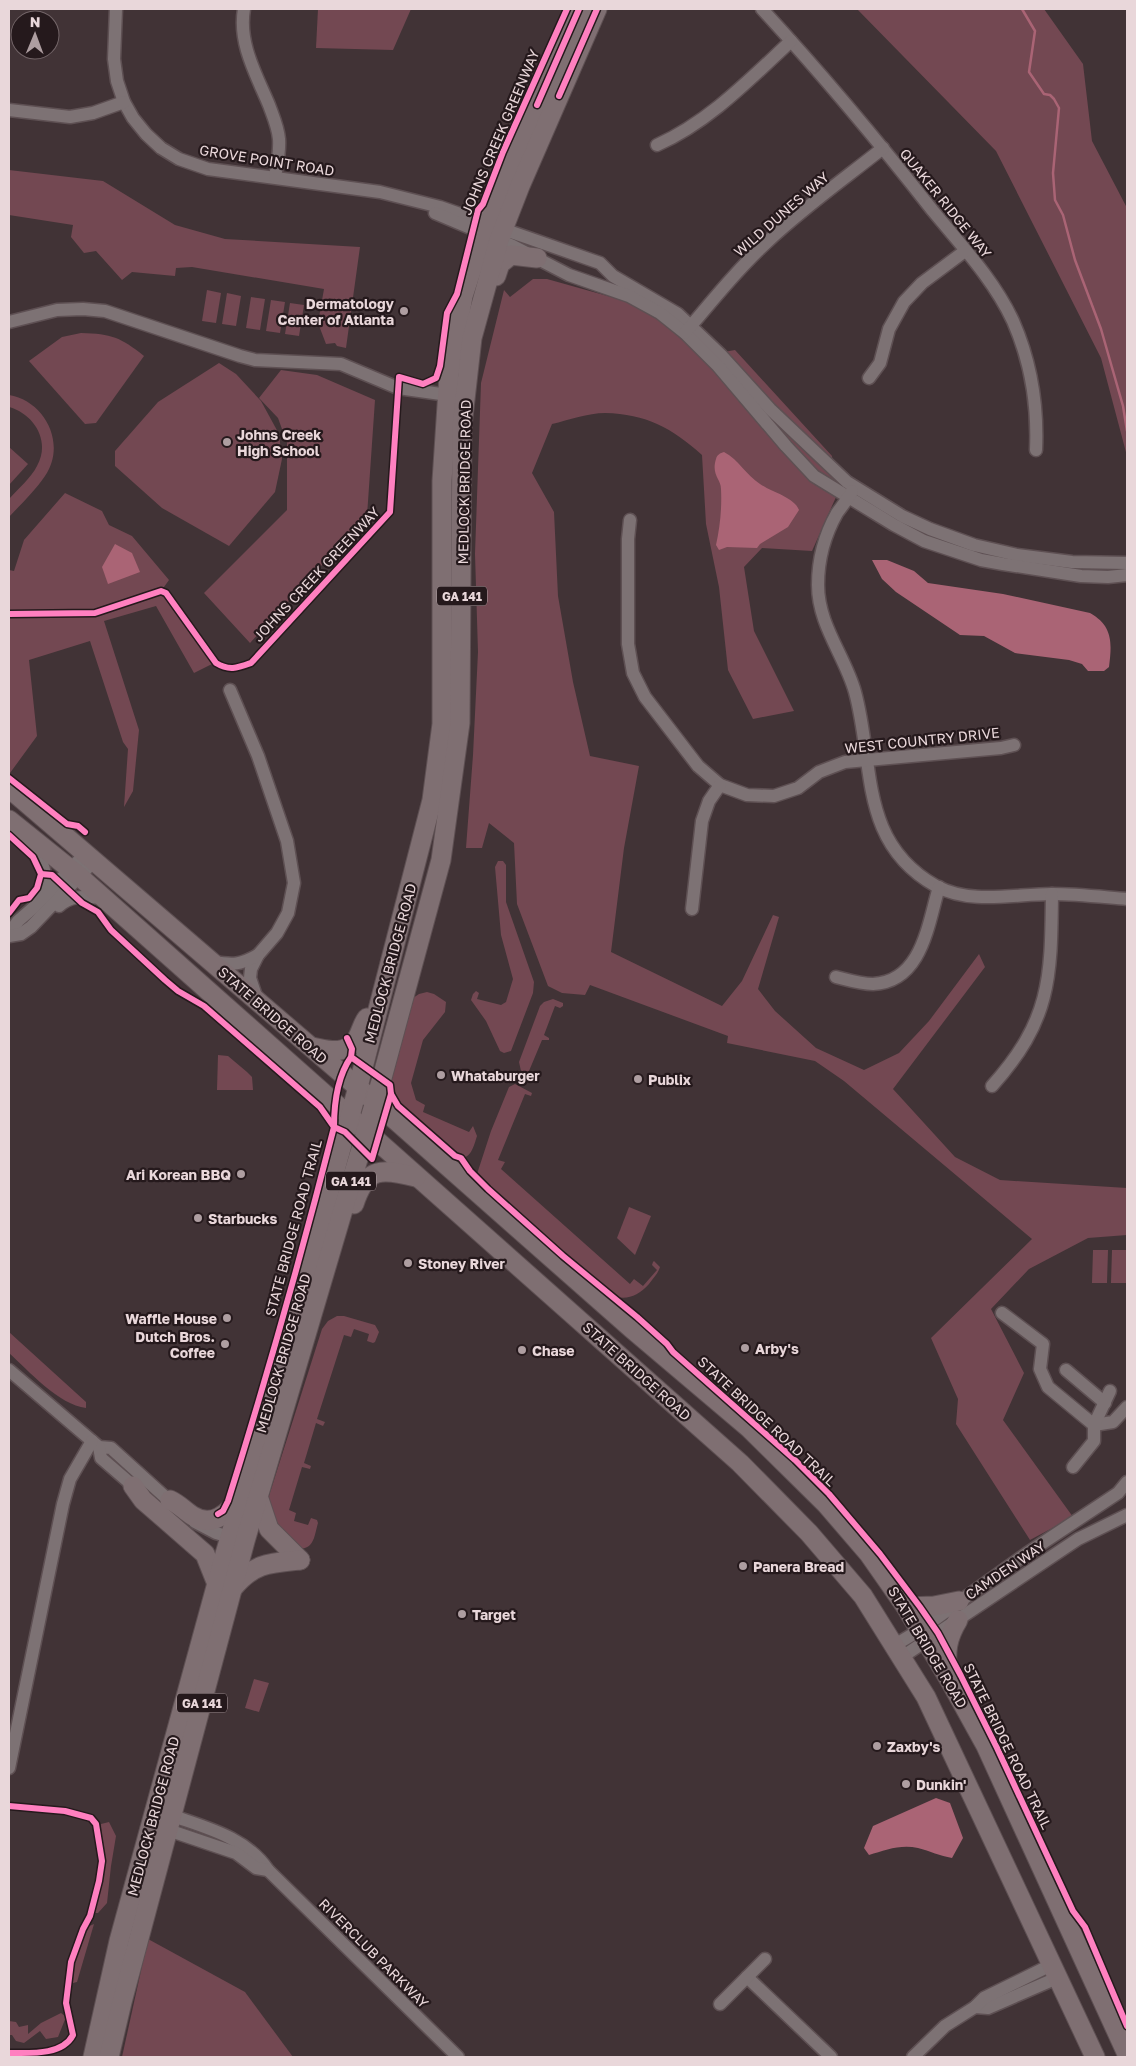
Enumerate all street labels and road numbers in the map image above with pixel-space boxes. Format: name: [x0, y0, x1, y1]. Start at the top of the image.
street label: JOHNS CREEK GREENWAY: [457, 47, 543, 217]
street label: GROVE POINT ROAD: [198, 141, 336, 179]
street label: QUAKER RIDGE WAY: [897, 145, 995, 261]
street label: WILD DUNES WAY: [730, 168, 832, 260]
street label: MEDLOCK BRIDGE ROAD: [454, 400, 474, 564]
street label: JOHNS CREEK GREENWAY: [249, 503, 383, 645]
road number: GA 141: [437, 586, 487, 606]
street label: WEST COUNTRY DRIVE: [844, 723, 1000, 757]
street label: MEDLOCK BRIDGE ROAD: [360, 881, 420, 1045]
street label: STATE BRIDGE ROAD: [215, 963, 331, 1067]
street label: STATE BRIDGE ROAD TRAIL: [261, 1138, 325, 1318]
road number: GA 141: [326, 1172, 376, 1190]
street label: MEDLOCK BRIDGE ROAD: [252, 1272, 314, 1434]
street label: STATE BRIDGE ROAD: [580, 1318, 694, 1424]
street label: STATE BRIDGE ROAD TRAIL: [694, 1353, 840, 1489]
street label: CAMDEN WAY: [962, 1537, 1048, 1603]
street label: STATE BRIDGE ROAD: [885, 1583, 971, 1711]
street label: STATE BRIDGE ROAD TRAIL: [960, 1660, 1056, 1832]
road number: GA 141: [177, 1694, 227, 1712]
street label: MEDLOCK BRIDGE ROAD: [123, 1734, 183, 1898]
street label: RIVERCLUB PARKWAY: [316, 1895, 432, 2011]

